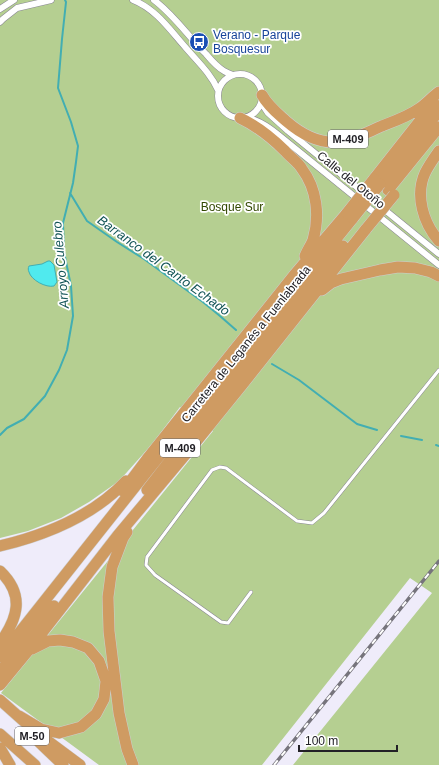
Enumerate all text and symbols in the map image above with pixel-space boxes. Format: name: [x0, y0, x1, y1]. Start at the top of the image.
place label: Verano - Parque Bosquesur: [213, 28, 301, 56]
bus stop icon: Verano - Parque Bosquesur: [188, 31, 210, 53]
road number: M-409: [328, 130, 368, 148]
street label: Calle del Otoño: [314, 149, 388, 212]
park label: Bosque Sur: [201, 200, 263, 214]
water label: Barranco del Canto Echado: [95, 212, 233, 318]
water label: Arroyo Culebro: [49, 221, 72, 310]
street label: Carretera de Leganés a Fuenlabrada: [178, 263, 314, 425]
road number: M-409: [160, 439, 200, 457]
road number: M-50: [15, 727, 49, 745]
scale bar: [299, 727, 397, 753]
text: 100 m: [305, 734, 338, 748]

